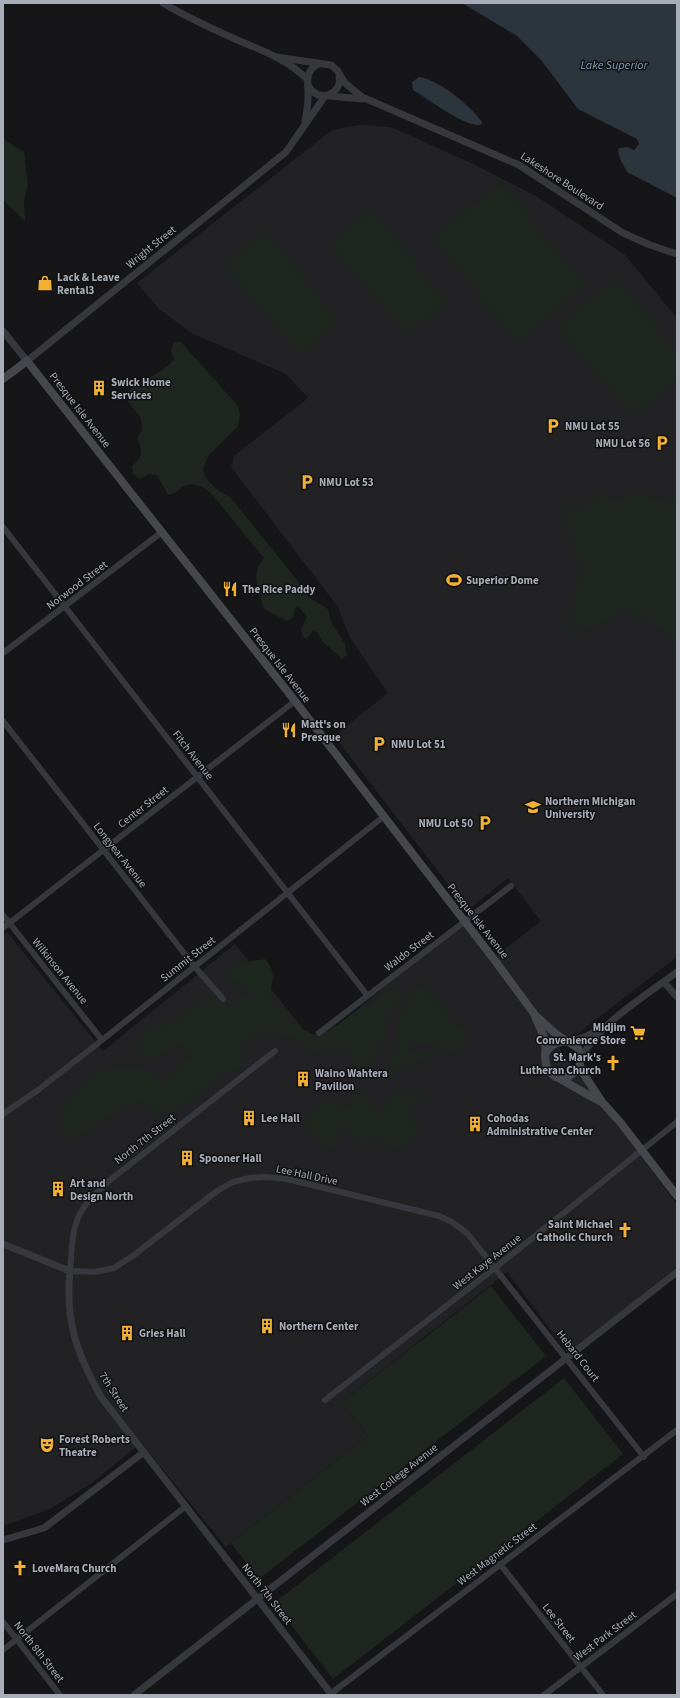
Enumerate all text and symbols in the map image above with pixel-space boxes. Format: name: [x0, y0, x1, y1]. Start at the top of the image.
water label: Lake Superior: [580, 57, 648, 74]
street label: Lakeshore Boulevard: [517, 148, 607, 214]
street label: Wright Street: [123, 222, 179, 272]
place label: Lack & Leave Rental3: [57, 270, 120, 298]
shop icon: Lack & Leave Rental3: [36, 274, 54, 292]
street label: Presque Isle Avenue: [46, 369, 114, 451]
place label: Swick Home Services: [111, 375, 171, 403]
building icon: Swick Home Services: [90, 379, 108, 397]
parking icon: NMU Lot 55: [544, 417, 562, 435]
place label: NMU Lot 55: [565, 419, 620, 434]
parking icon: NMU Lot 56: [653, 434, 671, 452]
place label: NMU Lot 56: [595, 436, 650, 451]
parking icon: NMU Lot 53: [298, 473, 316, 491]
place label: NMU Lot 53: [319, 475, 374, 490]
street label: Norwood Street: [43, 557, 111, 613]
sports icon: Superior Dome: [445, 571, 463, 589]
place label: Superior Dome: [466, 573, 539, 588]
restaurant icon: The Rice Paddy: [221, 580, 239, 598]
place label: The Rice Paddy: [242, 582, 315, 597]
street label: Presque Isle Avenue: [246, 624, 314, 706]
place label: Matt's on Presque: [301, 717, 346, 745]
restaurant icon: Matt's on Presque: [280, 721, 298, 739]
street label: Fitch Avenue: [169, 727, 217, 783]
parking icon: NMU Lot 51: [370, 735, 388, 753]
place label: NMU Lot 51: [391, 737, 446, 752]
street label: Center Street: [115, 782, 172, 831]
place label: Northern Michigan University: [545, 794, 636, 822]
school or university icon: Northern Michigan University: [524, 798, 542, 816]
parking icon: NMU Lot 50: [476, 814, 494, 832]
place label: NMU Lot 50: [418, 816, 473, 831]
street label: Longyear Avenue: [90, 819, 150, 891]
street label: Presque Isle Avenue: [444, 880, 512, 962]
street label: Waldo Street: [381, 927, 437, 975]
street label: Summit Street: [157, 933, 219, 985]
street label: Wilkinson Avenue: [29, 935, 92, 1008]
place label: Midjim Convenience Store: [536, 1020, 626, 1048]
supermarket icon: Midjim Convenience Store: [629, 1024, 647, 1042]
place label: St. Mark's Lutheran Church: [520, 1050, 601, 1078]
church icon: St. Mark's Lutheran Church: [604, 1054, 622, 1072]
place label: Waino Wahtera Pavilion: [315, 1066, 388, 1094]
building icon: Waino Wahtera Pavilion: [294, 1070, 312, 1088]
building icon: Lee Hall: [240, 1109, 258, 1127]
street label: North 7th Street: [111, 1110, 179, 1168]
place label: Lee Hall: [261, 1111, 300, 1126]
place label: Cohodas Administrative Center: [486, 1111, 594, 1139]
building icon: Cohodas Administrative Center: [466, 1115, 484, 1133]
building icon: Spooner Hall: [178, 1149, 196, 1167]
place label: Spooner Hall: [199, 1151, 263, 1166]
street label: Lee Hall Drive: [275, 1161, 340, 1189]
place label: Art and Design North: [69, 1176, 133, 1204]
building icon: Art and Design North: [49, 1180, 67, 1198]
place label: Saint Michael Catholic Church: [536, 1217, 614, 1245]
church icon: Saint Michael Catholic Church: [616, 1221, 634, 1239]
street label: West Kaye Avenue: [450, 1230, 525, 1293]
building icon: Northern Center: [258, 1317, 276, 1335]
place label: Northern Center: [279, 1319, 359, 1334]
building icon: Gries Hall: [118, 1324, 136, 1342]
place label: Gries Hall: [139, 1326, 187, 1341]
street label: Hebard Court: [553, 1327, 603, 1385]
street label: 7th Street: [95, 1369, 133, 1415]
place label: Forest Roberts Theatre: [59, 1432, 130, 1460]
theatre icon: Forest Roberts Theatre: [38, 1436, 56, 1454]
street label: West College Avenue: [357, 1440, 441, 1510]
street label: West Magnetic Street: [454, 1519, 540, 1589]
church icon: LoveMarq Church: [11, 1559, 29, 1577]
street label: North 7th Street: [238, 1560, 296, 1628]
place label: LoveMarq Church: [32, 1561, 117, 1576]
street label: Lee Street: [539, 1600, 579, 1646]
street label: West Park Street: [571, 1607, 640, 1664]
street label: North 8th Street: [10, 1618, 68, 1686]

